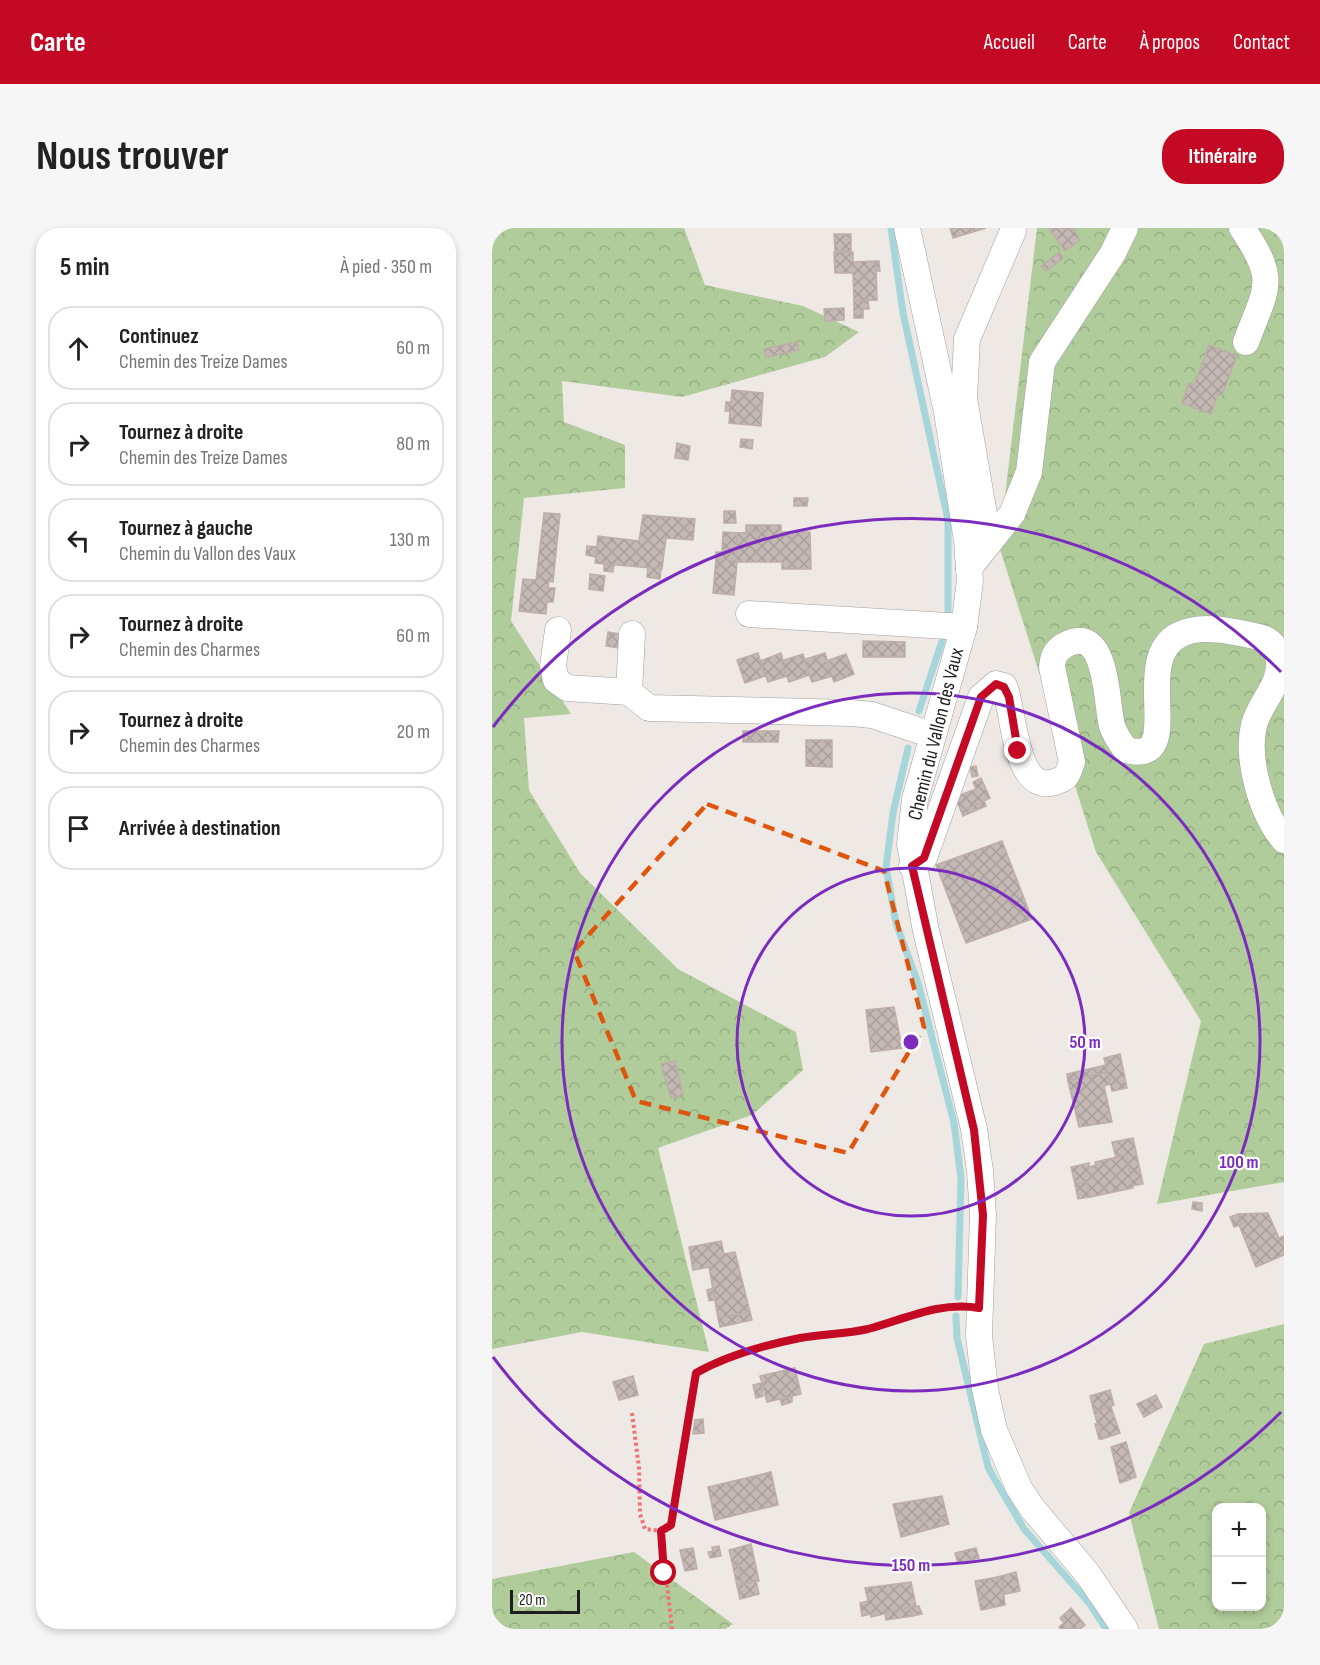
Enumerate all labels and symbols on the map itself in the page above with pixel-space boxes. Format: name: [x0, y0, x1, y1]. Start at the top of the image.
street label: Chemin du Vallon des Vaux: [903, 645, 969, 823]
route end: [1004, 737, 1030, 763]
centre of rings: [901, 1032, 921, 1052]
text: 50 m: [1069, 1032, 1101, 1053]
text: 100 m: [1220, 1152, 1259, 1173]
text: 150 m: [892, 1555, 930, 1576]
route start: [650, 1559, 676, 1585]
scale bar: [510, 1587, 580, 1614]

